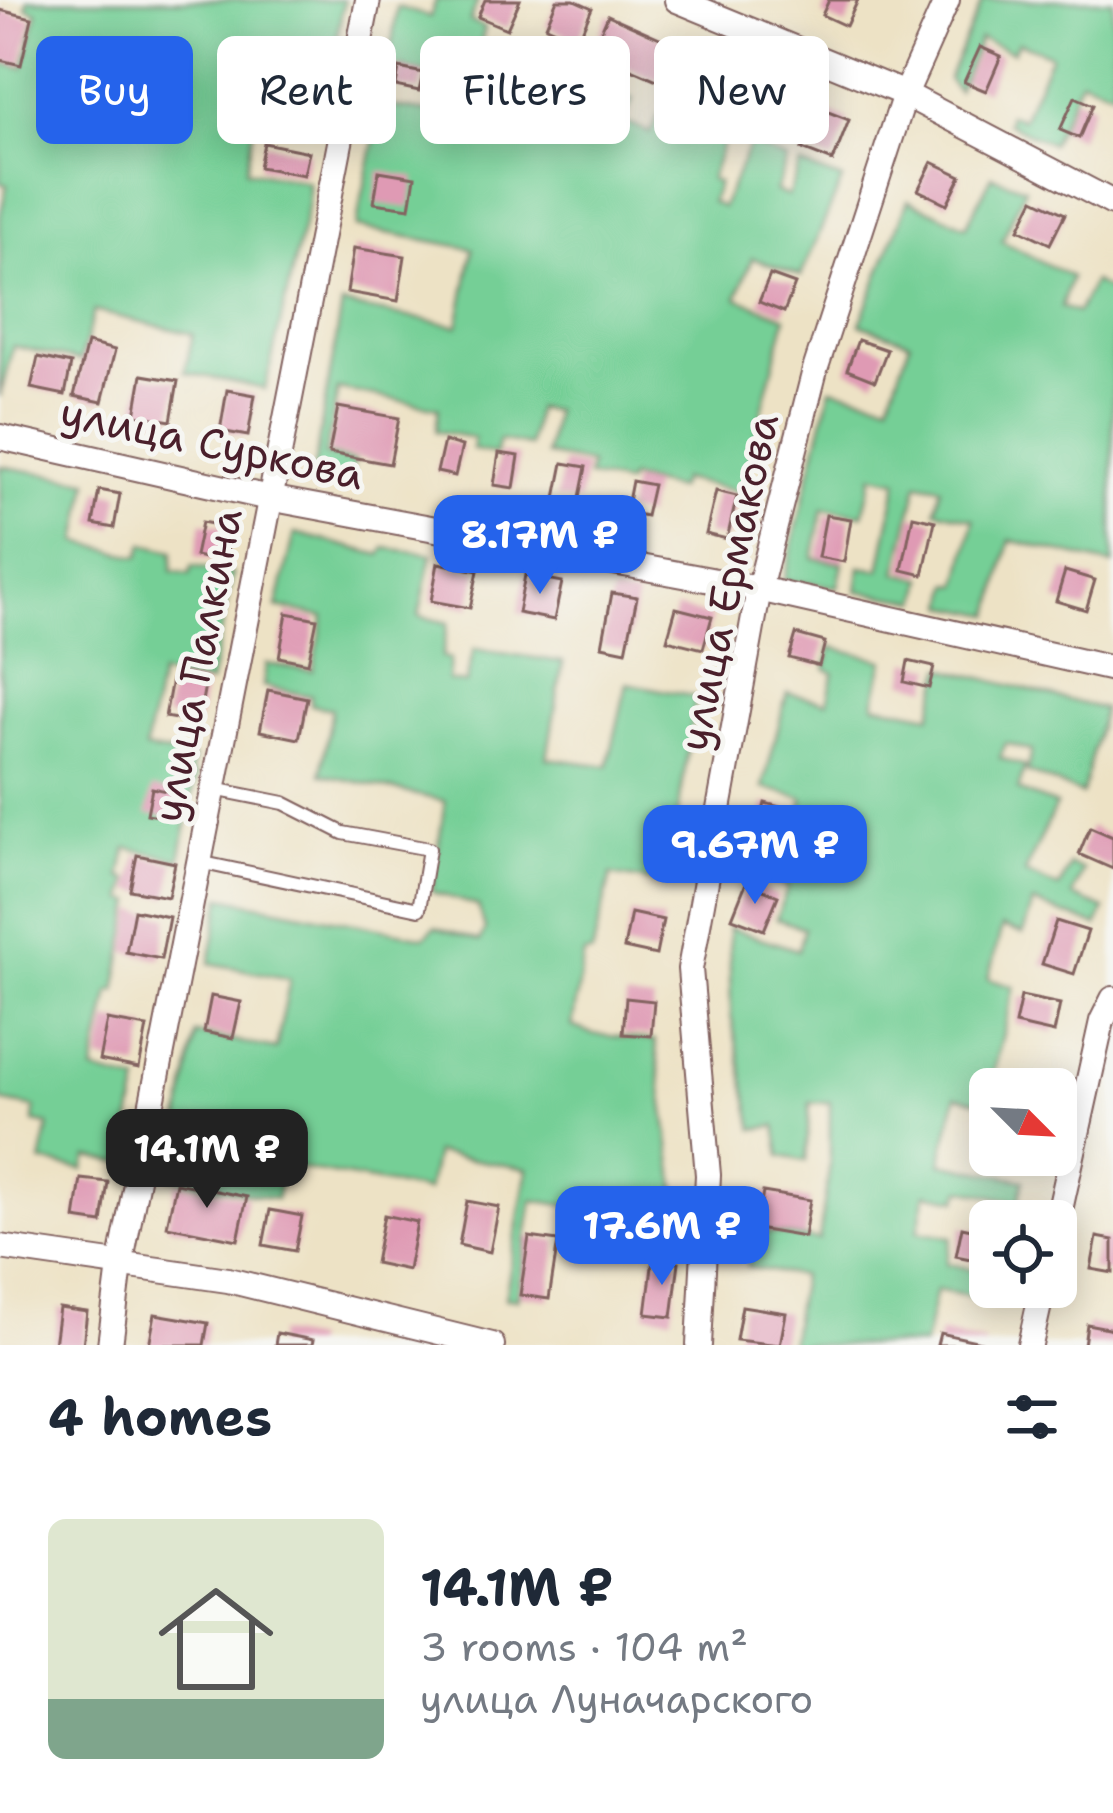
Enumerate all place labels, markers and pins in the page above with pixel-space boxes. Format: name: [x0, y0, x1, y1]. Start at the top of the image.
pin: 8.17M ₽: [429, 495, 651, 597]
pin: 9.67M ₽: [644, 805, 866, 907]
pin: 14.1M ₽: [96, 1109, 318, 1211]
pin: 17.6M ₽: [551, 1186, 773, 1288]

